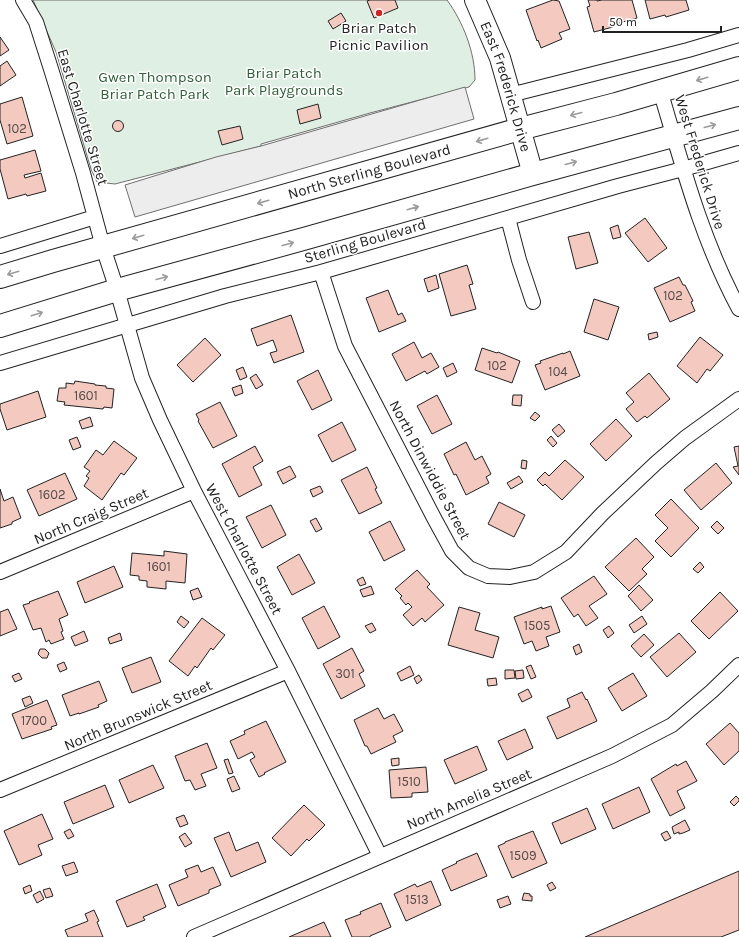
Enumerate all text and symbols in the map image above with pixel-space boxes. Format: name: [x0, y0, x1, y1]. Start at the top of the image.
marker: Briar Patch Picnic Pavilion: [374, 8, 384, 18]
scale bar: [603, 8, 721, 34]
text: 50 m: [609, 15, 637, 29]
street label: East Frederick Drive: [476, 18, 535, 154]
place label: Briar Patch Picnic Pavilion: [329, 19, 429, 54]
street label: East Charlotte Street: [54, 47, 112, 188]
park label: Briar Patch Park Playgrounds: [225, 64, 343, 99]
park label: Gwen Thompson Briar Patch Park: [98, 68, 212, 103]
one-way arrow: [695, 76, 708, 83]
street label: West Frederick Drive: [671, 92, 729, 232]
one-way arrow: [570, 111, 583, 118]
house number: 102: [7, 121, 27, 136]
one-way arrow: [703, 122, 716, 129]
one-way arrow: [476, 137, 489, 144]
street label: North Sterling Boulevard: [286, 140, 453, 203]
one-way arrow: [564, 159, 577, 167]
one-way arrow: [256, 199, 269, 206]
one-way arrow: [406, 204, 419, 211]
street label: Sterling Boulevard: [302, 215, 428, 267]
one-way arrow: [131, 234, 144, 241]
one-way arrow: [281, 240, 294, 247]
one-way arrow: [6, 270, 19, 277]
one-way arrow: [155, 273, 168, 281]
house number: 102: [663, 288, 683, 303]
one-way arrow: [31, 309, 43, 317]
house number: 102: [487, 358, 507, 373]
house number: 104: [548, 364, 568, 379]
house number: 1601: [74, 388, 98, 403]
street label: North Dinwiddie Street: [386, 397, 475, 543]
street label: West Charlotte Street: [202, 480, 286, 618]
street label: North Craig Street: [31, 484, 151, 548]
house number: 1602: [39, 487, 66, 502]
house number: 1601: [147, 559, 171, 574]
house number: 1505: [524, 618, 550, 633]
house number: 301: [335, 666, 355, 681]
street label: North Brunswick Street: [61, 675, 215, 754]
house number: 1700: [21, 713, 47, 728]
street label: North Amelia Street: [404, 764, 535, 833]
house number: 1510: [397, 774, 421, 789]
house number: 1509: [510, 848, 536, 863]
house number: 1513: [405, 892, 429, 907]

